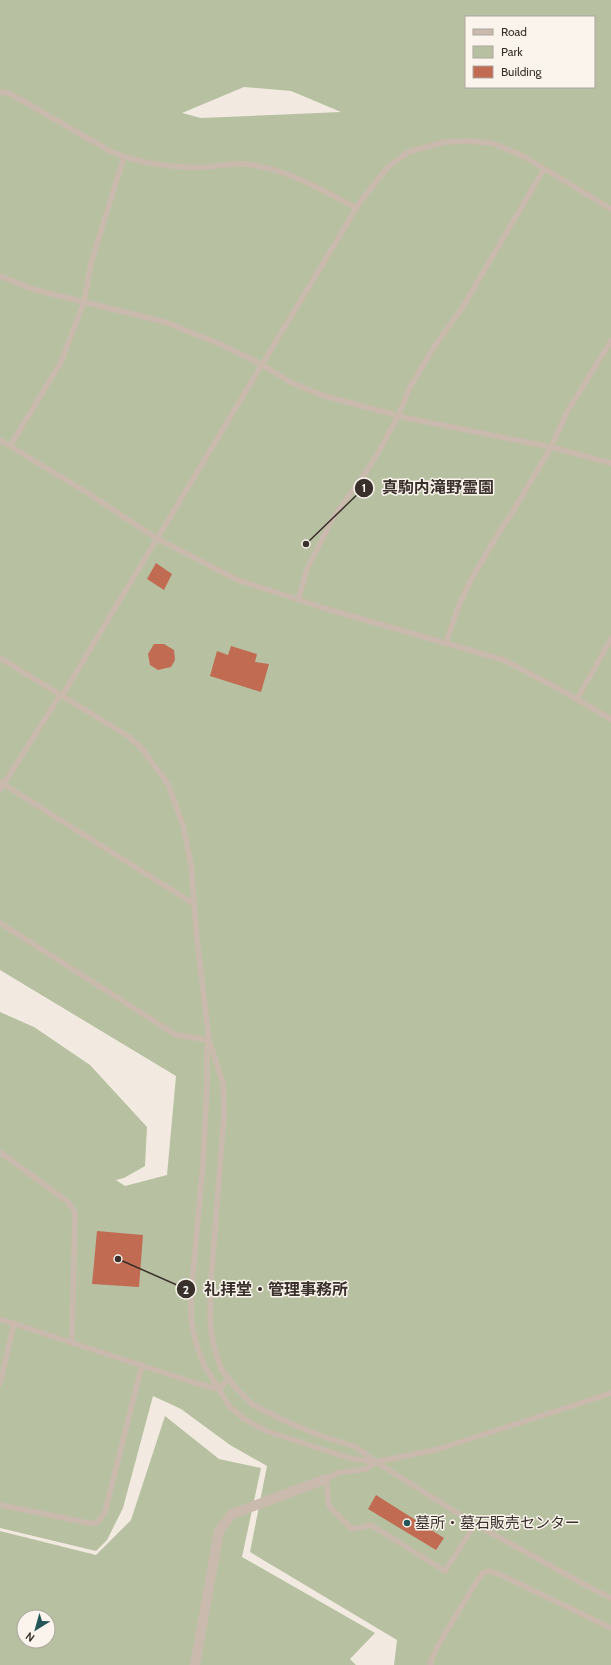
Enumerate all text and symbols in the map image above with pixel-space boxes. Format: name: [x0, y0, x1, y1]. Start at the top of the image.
legend: [465, 16, 595, 88]
text: Road: [501, 24, 527, 39]
text: Park: [501, 44, 523, 59]
text: Building: [501, 64, 543, 79]
callout: 真駒内滝野霊園: [354, 474, 502, 502]
text: 真駒内滝野霊園: [382, 478, 494, 497]
text: 1: [362, 480, 366, 495]
callout: 礼拝堂・管理事務所: [176, 1275, 356, 1303]
text: 礼拝堂・管理事務所: [204, 1280, 348, 1299]
text: 2: [183, 1282, 189, 1297]
place label: 墓所・墓石販売センター: [415, 1514, 580, 1532]
marker: 墓所・墓石販売センター: [402, 1518, 412, 1528]
north arrow: [16, 1609, 56, 1649]
text: N: [23, 1629, 37, 1645]

